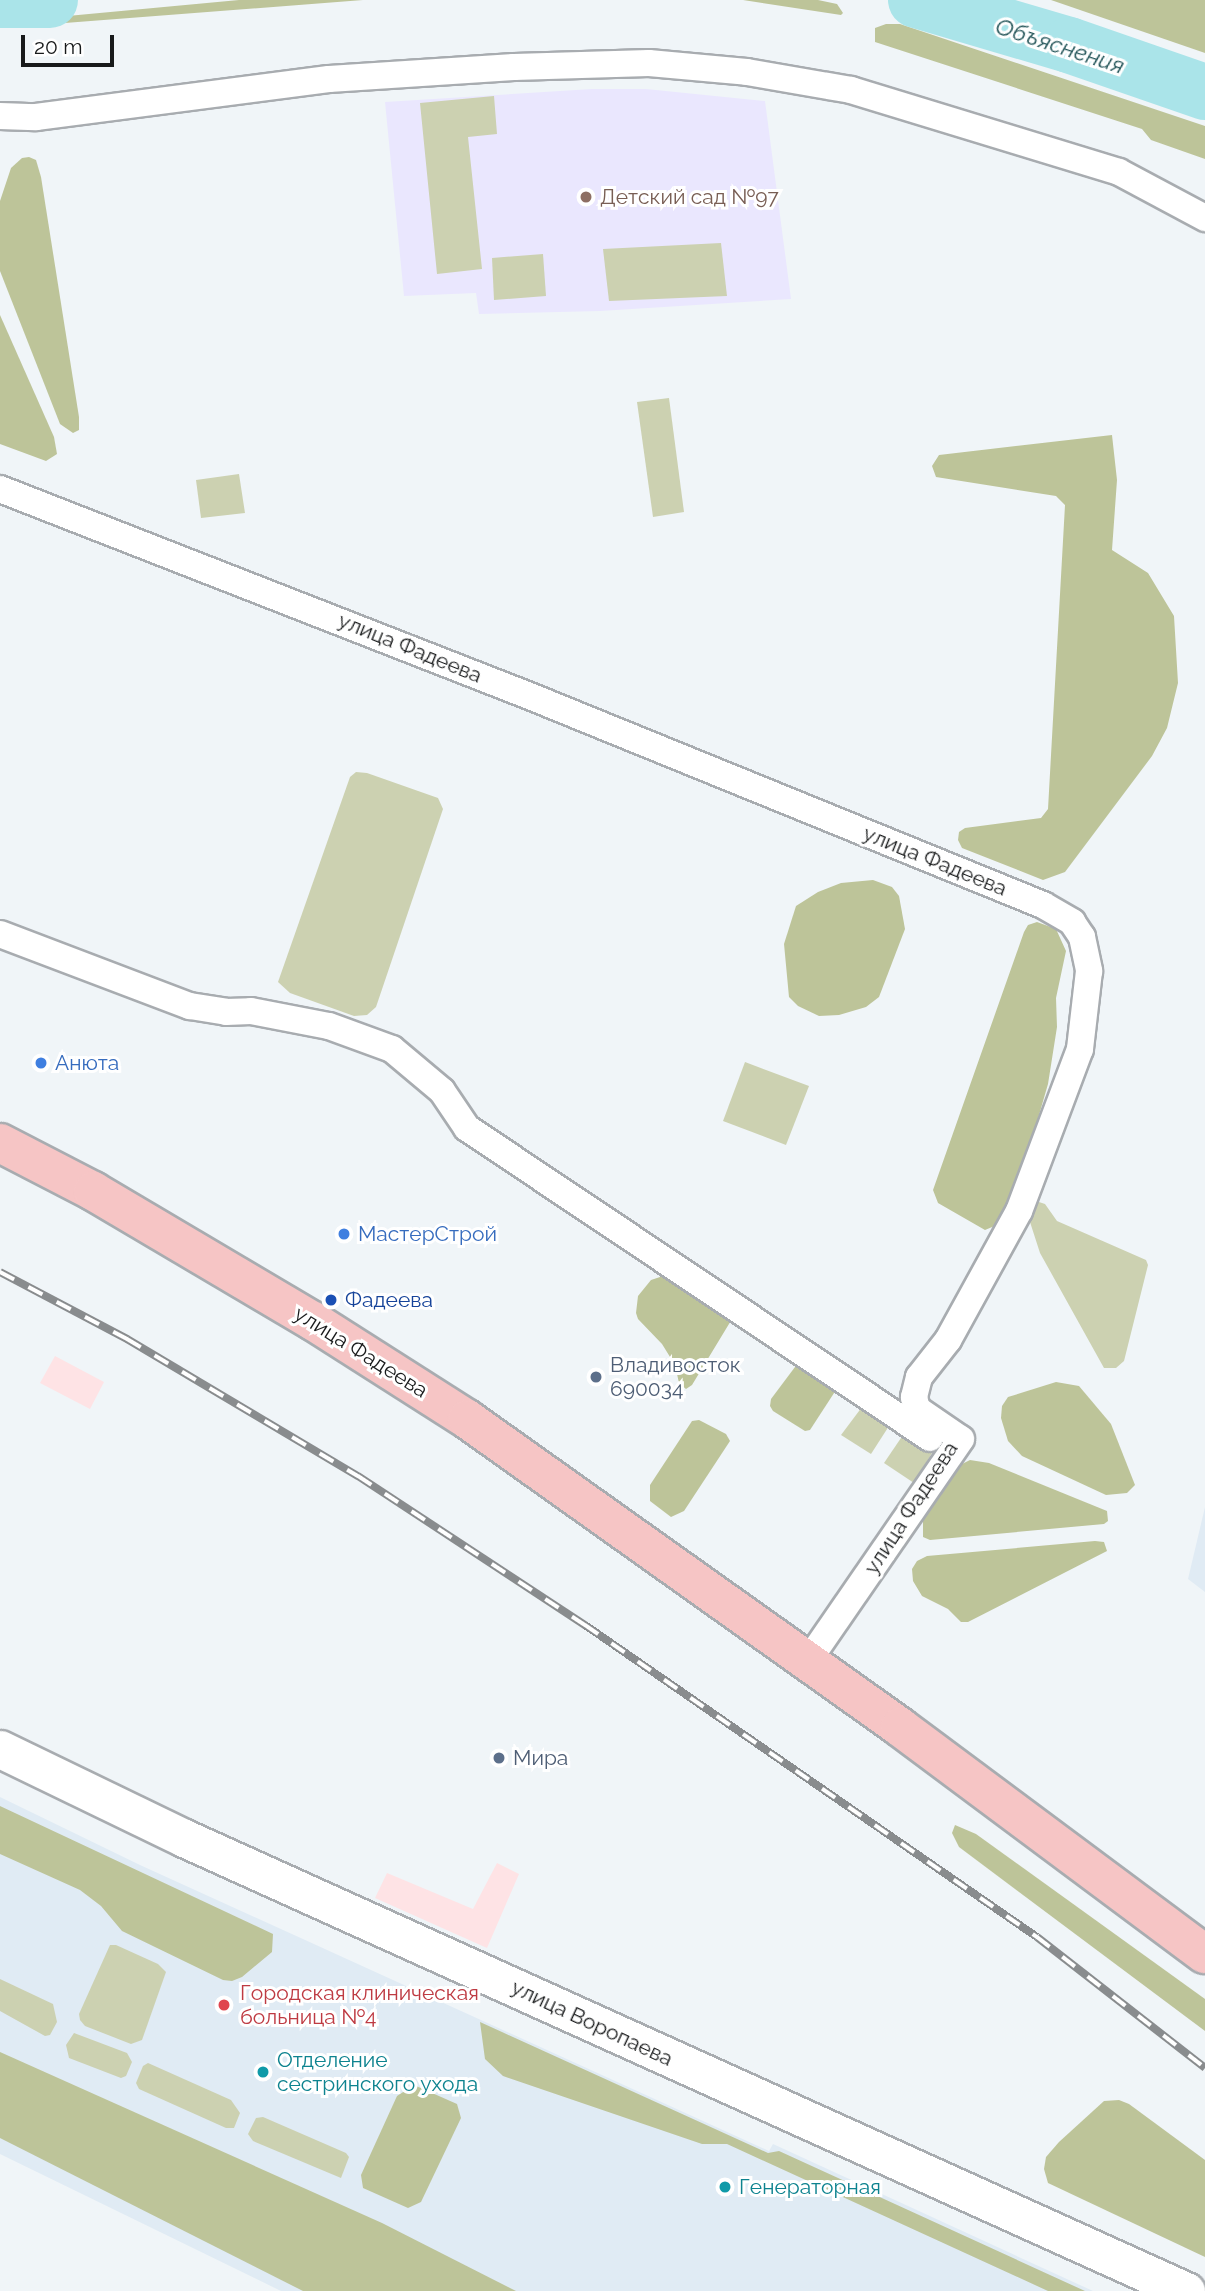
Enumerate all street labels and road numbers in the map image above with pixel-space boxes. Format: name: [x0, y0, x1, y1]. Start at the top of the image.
street label: улица Фадеева: [335, 608, 485, 688]
street label: улица Фадеева: [860, 821, 1010, 901]
street label: улица Фадеева: [290, 1301, 432, 1403]
street label: улица Фадеева: [859, 1437, 963, 1579]
street label: улица Воропаева: [507, 1975, 677, 2071]

